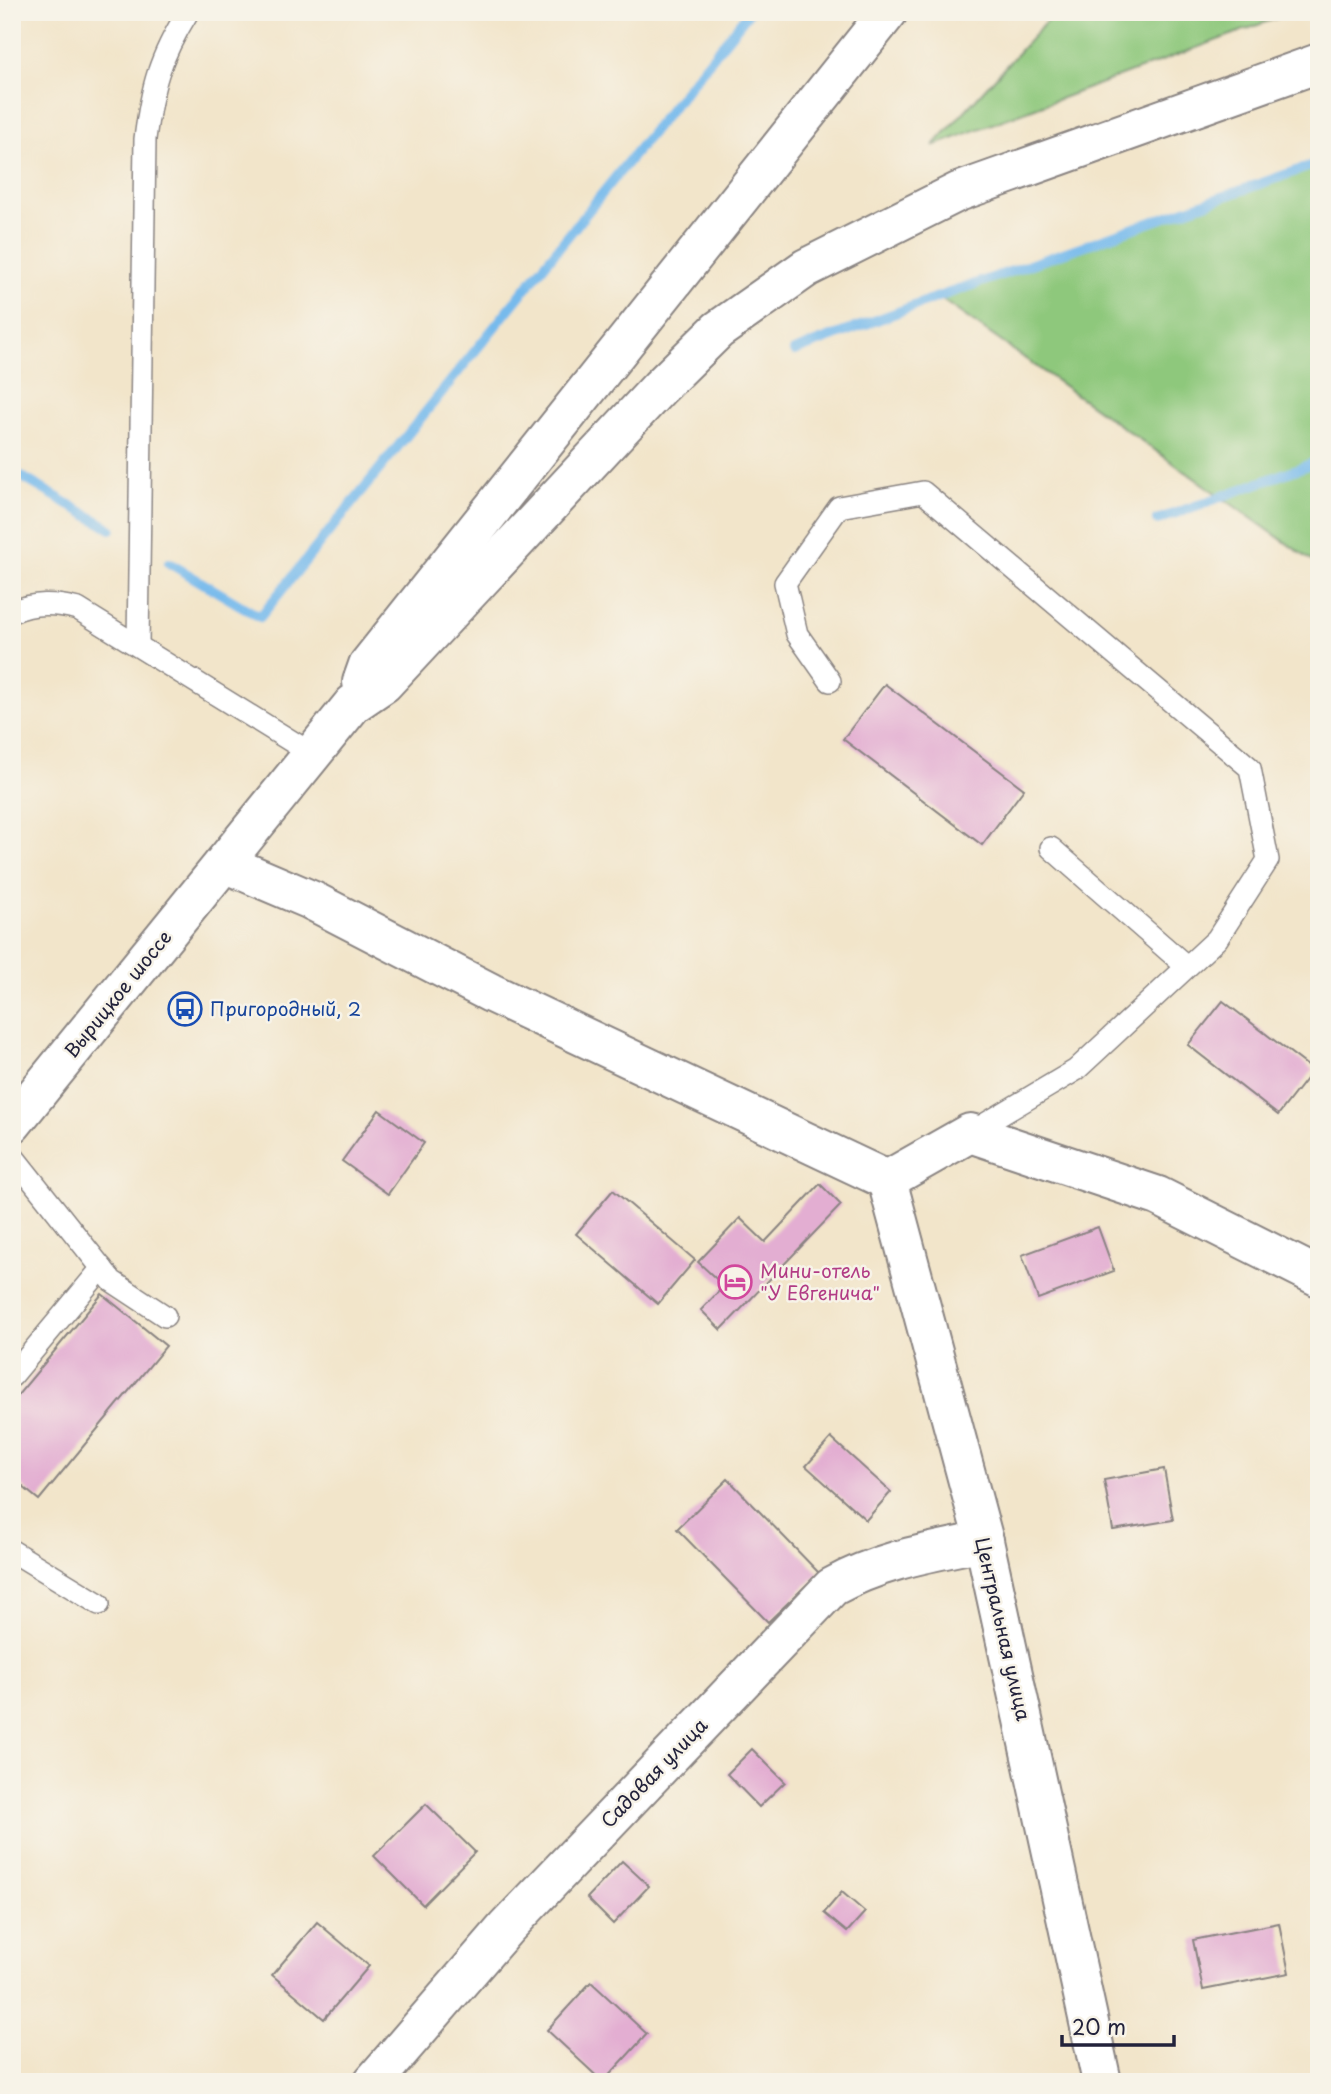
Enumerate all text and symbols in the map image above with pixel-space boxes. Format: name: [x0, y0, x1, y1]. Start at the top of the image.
street label: Вырицкое шоссе: [57, 923, 178, 1063]
bus stop icon: Пригородный, 2: [166, 990, 204, 1028]
place label: Пригородный, 2: [210, 994, 361, 1022]
place label: Мини-отель "У Евгенича": [760, 1256, 880, 1306]
hotel icon: Мини-отель "У Евгенича": [716, 1263, 754, 1301]
street label: Центральная улица: [969, 1534, 1039, 1723]
street label: Садовая улица: [594, 1711, 713, 1833]
scale bar: [1062, 2003, 1174, 2047]
text: 20 m: [1072, 2010, 1126, 2042]

